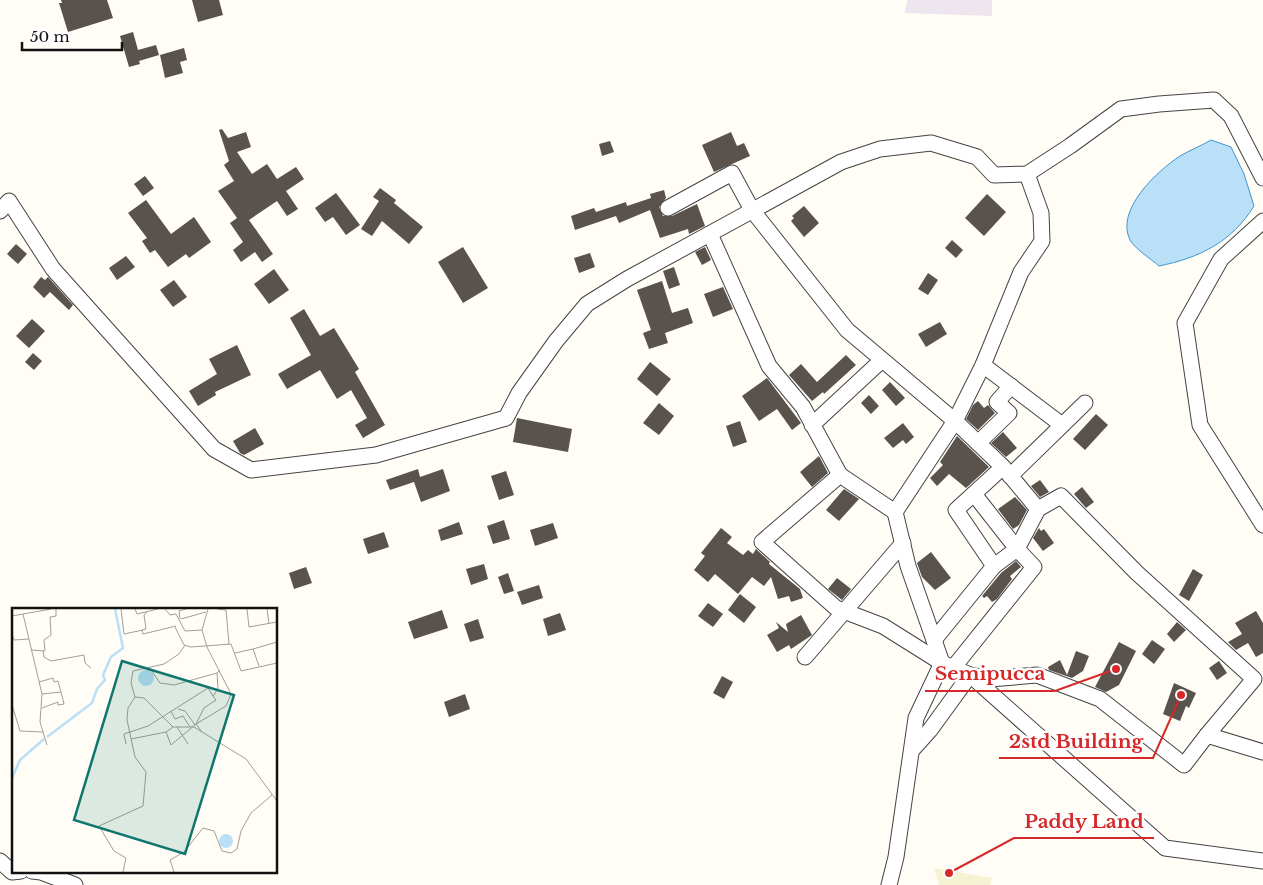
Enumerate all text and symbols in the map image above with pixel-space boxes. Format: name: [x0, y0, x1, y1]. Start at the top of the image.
scale bar: [22, 20, 122, 52]
text: 50 m: [30, 27, 70, 46]
inset map: [12, 608, 278, 872]
callout: Semipucca: [925, 657, 1055, 691]
text: Semipucca: [935, 662, 1045, 685]
callout: 2std Building: [999, 724, 1153, 758]
text: 2std Building: [1009, 730, 1145, 753]
callout: Paddy Land: [1014, 804, 1154, 838]
text: Paddy Land: [1024, 810, 1144, 833]

